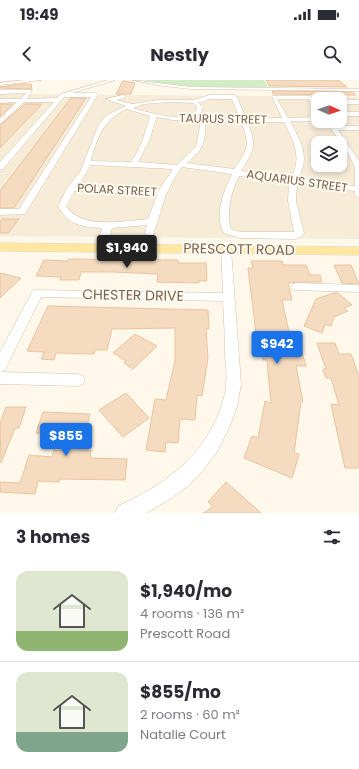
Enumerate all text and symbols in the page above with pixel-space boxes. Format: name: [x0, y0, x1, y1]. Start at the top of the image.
text: 19:49: [20, 4, 59, 25]
text: Nestly: [150, 42, 209, 67]
icon: back: [16, 43, 38, 65]
icon: search: [321, 43, 343, 65]
north arrow: [311, 92, 347, 128]
map controls: [311, 92, 347, 172]
street label: TAURUS STREET: [179, 109, 268, 128]
button: layers: [311, 136, 347, 172]
street label: AQUARIUS STREET: [245, 165, 349, 196]
street label: POLAR STREET: [77, 179, 158, 200]
pin: $1,940: [94, 235, 160, 269]
text: $1,940: [106, 238, 148, 257]
street label: PRESCOTT ROAD: [183, 238, 295, 260]
street label: CHESTER DRIVE: [82, 284, 184, 306]
pin: $942: [253, 331, 301, 365]
text: $942: [261, 334, 293, 353]
pin: $855: [42, 423, 90, 457]
text: $855: [49, 426, 83, 445]
text: 3 homes: [16, 525, 90, 549]
icon: filters: [321, 526, 343, 548]
text: $1,940/mo: [140, 579, 232, 603]
icon: home: [48, 587, 96, 635]
text: 4 rooms · 136 m²: [140, 604, 244, 623]
text: Prescott Road: [140, 624, 230, 643]
text: $855/mo: [140, 680, 221, 704]
icon: home: [48, 688, 96, 736]
text: 2 rooms · 60 m²: [140, 705, 240, 724]
text: Natalie Court: [140, 725, 226, 744]

